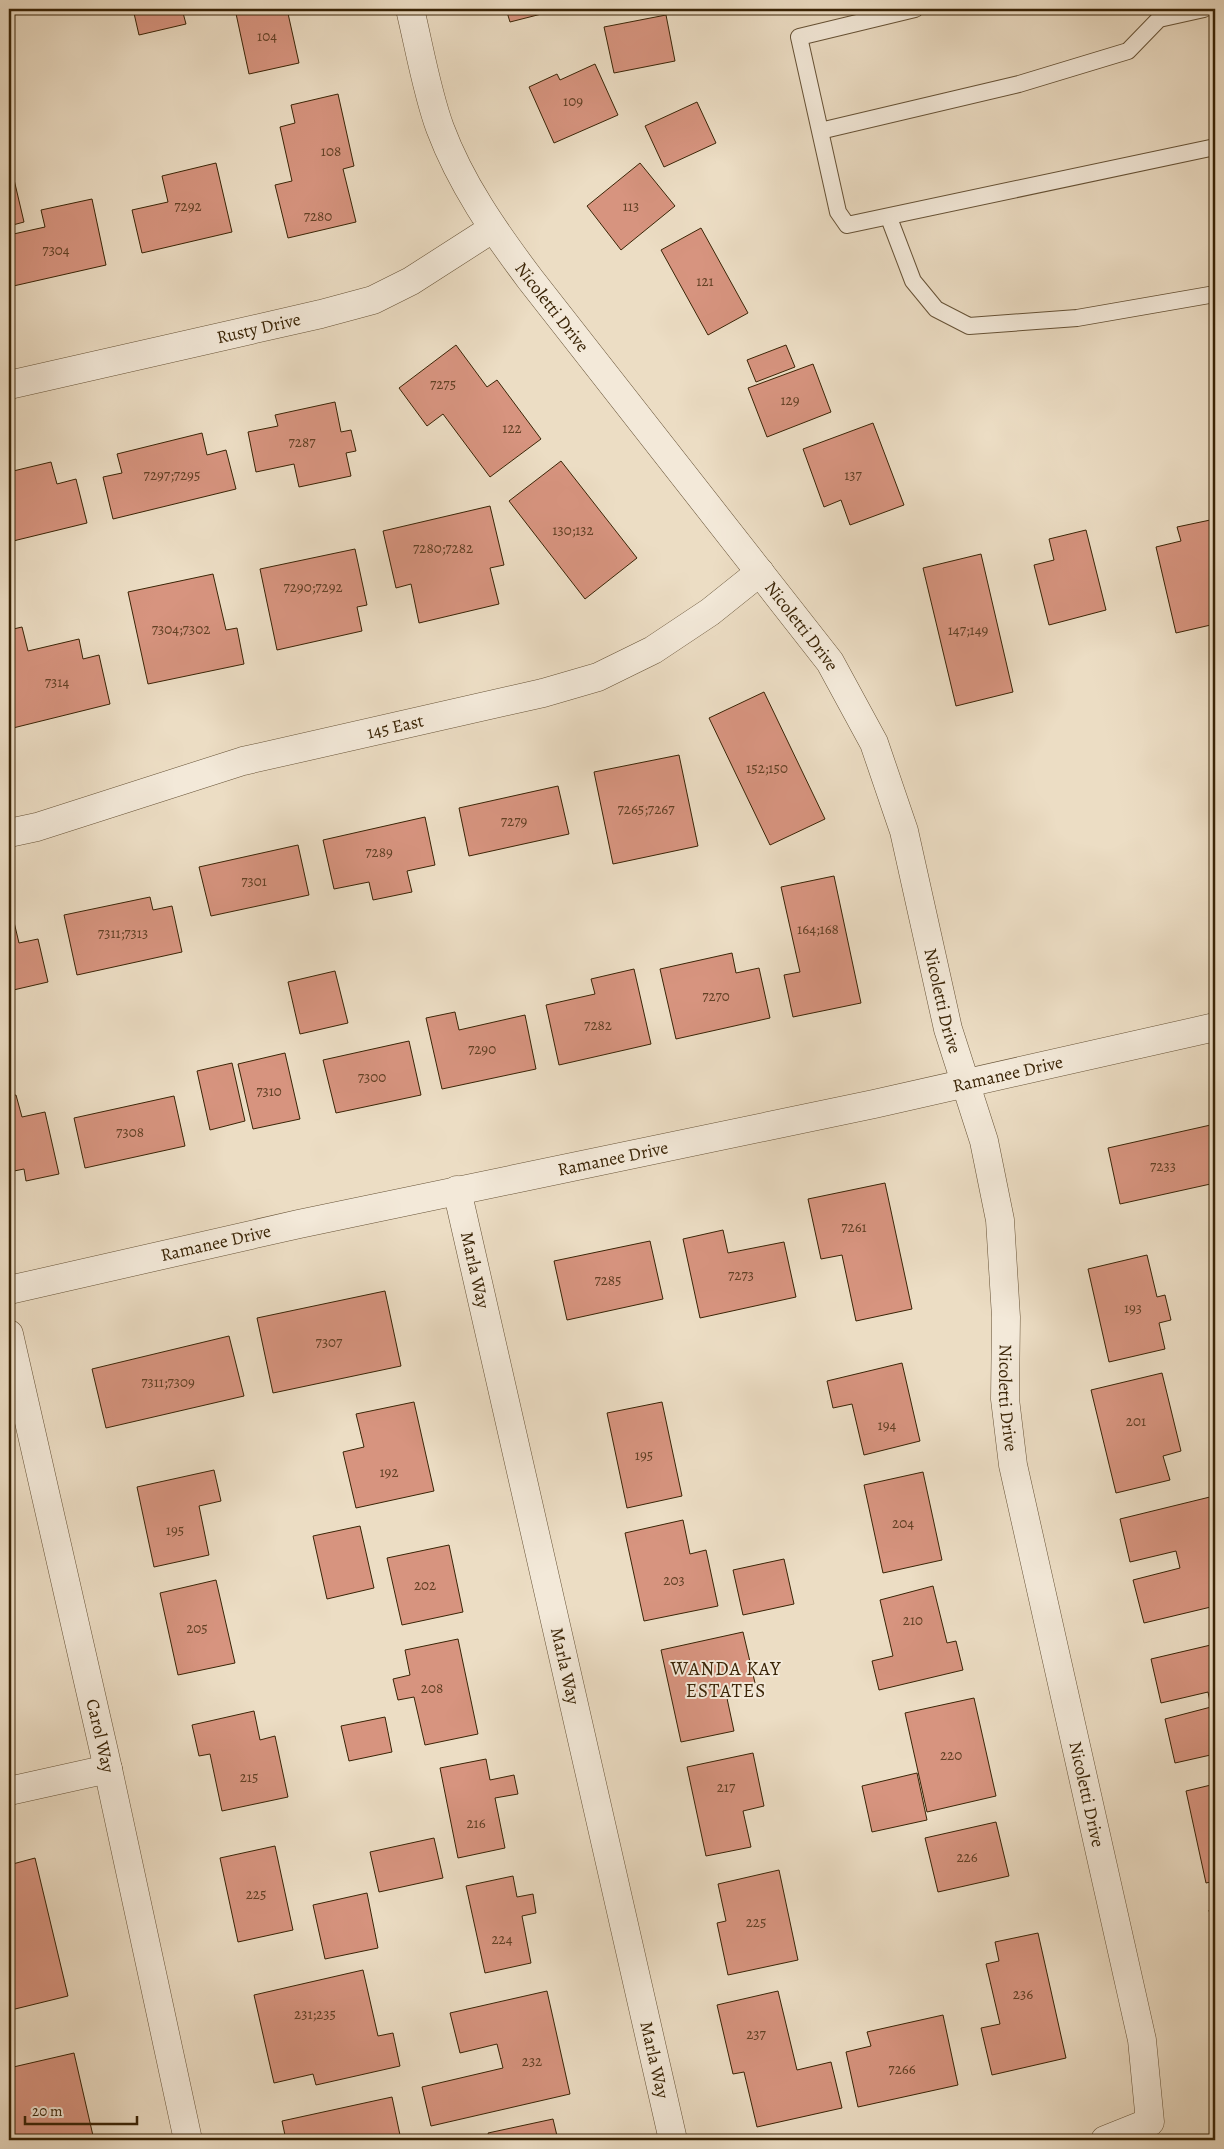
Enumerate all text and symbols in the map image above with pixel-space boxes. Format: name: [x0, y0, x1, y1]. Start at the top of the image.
house number: 104: [257, 26, 277, 46]
house number: 109: [563, 91, 583, 111]
house number: 108: [321, 141, 341, 161]
house number: 7292: [174, 196, 202, 216]
house number: 113: [623, 196, 639, 216]
house number: 7280: [304, 206, 332, 226]
house number: 7304: [42, 240, 70, 260]
street label: Nicoletti Drive: [510, 257, 595, 357]
house number: 121: [696, 271, 714, 291]
street label: Rusty Drive: [214, 307, 303, 349]
house number: 7275: [430, 374, 456, 394]
house number: 129: [780, 390, 800, 410]
house number: 122: [502, 418, 522, 438]
house number: 7287: [288, 432, 316, 452]
house number: 7297;7295: [144, 465, 200, 485]
house number: 137: [844, 465, 863, 485]
house number: 130;132: [552, 520, 594, 540]
house number: 7280;7282: [413, 538, 473, 558]
street label: Nicoletti Drive: [759, 576, 844, 675]
house number: 7290;7292: [283, 577, 343, 597]
house number: 7304;7302: [152, 619, 210, 639]
house number: 147;149: [948, 620, 988, 640]
house number: 7314: [45, 672, 69, 692]
street label: 145 East: [364, 708, 426, 745]
house number: 152;150: [746, 758, 788, 778]
house number: 7265;7267: [617, 799, 675, 819]
house number: 7279: [501, 811, 527, 831]
house number: 7289: [365, 842, 393, 862]
house number: 7301: [241, 871, 267, 891]
house number: 164;168: [797, 919, 839, 939]
house number: 7311;7313: [98, 923, 148, 943]
street label: Nicoletti Drive: [918, 946, 967, 1057]
house number: 7270: [702, 986, 730, 1006]
house number: 7282: [584, 1015, 612, 1035]
house number: 7290: [468, 1039, 496, 1059]
street label: Ramanee Drive: [950, 1050, 1065, 1098]
house number: 7300: [358, 1067, 386, 1087]
house number: 7310: [256, 1081, 282, 1101]
house number: 7308: [116, 1122, 144, 1142]
street label: Ramanee Drive: [555, 1135, 670, 1182]
house number: 7233: [1150, 1156, 1176, 1176]
house number: 7261: [841, 1217, 867, 1237]
street label: Ramanee Drive: [158, 1219, 273, 1267]
street label: Marla Way: [455, 1229, 496, 1312]
house number: 7273: [728, 1265, 754, 1285]
house number: 7285: [594, 1270, 622, 1290]
house number: 193: [1124, 1298, 1142, 1318]
house number: 7307: [316, 1332, 343, 1352]
street label: Nicoletti Drive: [993, 1344, 1023, 1453]
house number: 7311;7309: [141, 1372, 195, 1392]
house number: 201: [1126, 1411, 1146, 1431]
house number: 194: [878, 1415, 897, 1435]
house number: 195: [635, 1445, 653, 1465]
house number: 192: [379, 1462, 399, 1482]
house number: 204: [892, 1513, 914, 1533]
house number: 195: [166, 1520, 184, 1540]
house number: 203: [663, 1570, 685, 1590]
house number: 202: [414, 1575, 436, 1595]
house number: 210: [903, 1610, 923, 1630]
house number: 205: [186, 1618, 208, 1638]
street label: Marla Way: [545, 1625, 586, 1708]
district label: WANDA KAY ESTATES: [670, 1656, 781, 1704]
house number: 208: [421, 1678, 443, 1698]
street label: Carol Way: [80, 1697, 121, 1776]
street label: Nicoletti Drive: [1063, 1739, 1110, 1849]
house number: 220: [940, 1745, 962, 1765]
house number: 215: [240, 1767, 258, 1787]
house number: 217: [717, 1777, 736, 1797]
house number: 216: [466, 1813, 486, 1833]
house number: 226: [956, 1847, 978, 1867]
house number: 225: [246, 1884, 266, 1904]
house number: 225: [746, 1912, 766, 1932]
house number: 224: [491, 1929, 513, 1949]
house number: 236: [1013, 1984, 1033, 2004]
house number: 231;235: [294, 2004, 336, 2024]
street label: Marla Way: [634, 2019, 675, 2102]
house number: 237: [746, 2024, 767, 2044]
house number: 232: [522, 2051, 542, 2071]
house number: 7266: [888, 2059, 916, 2079]
scale bar: [25, 2094, 138, 2126]
text: 20 m: [32, 2101, 63, 2121]

